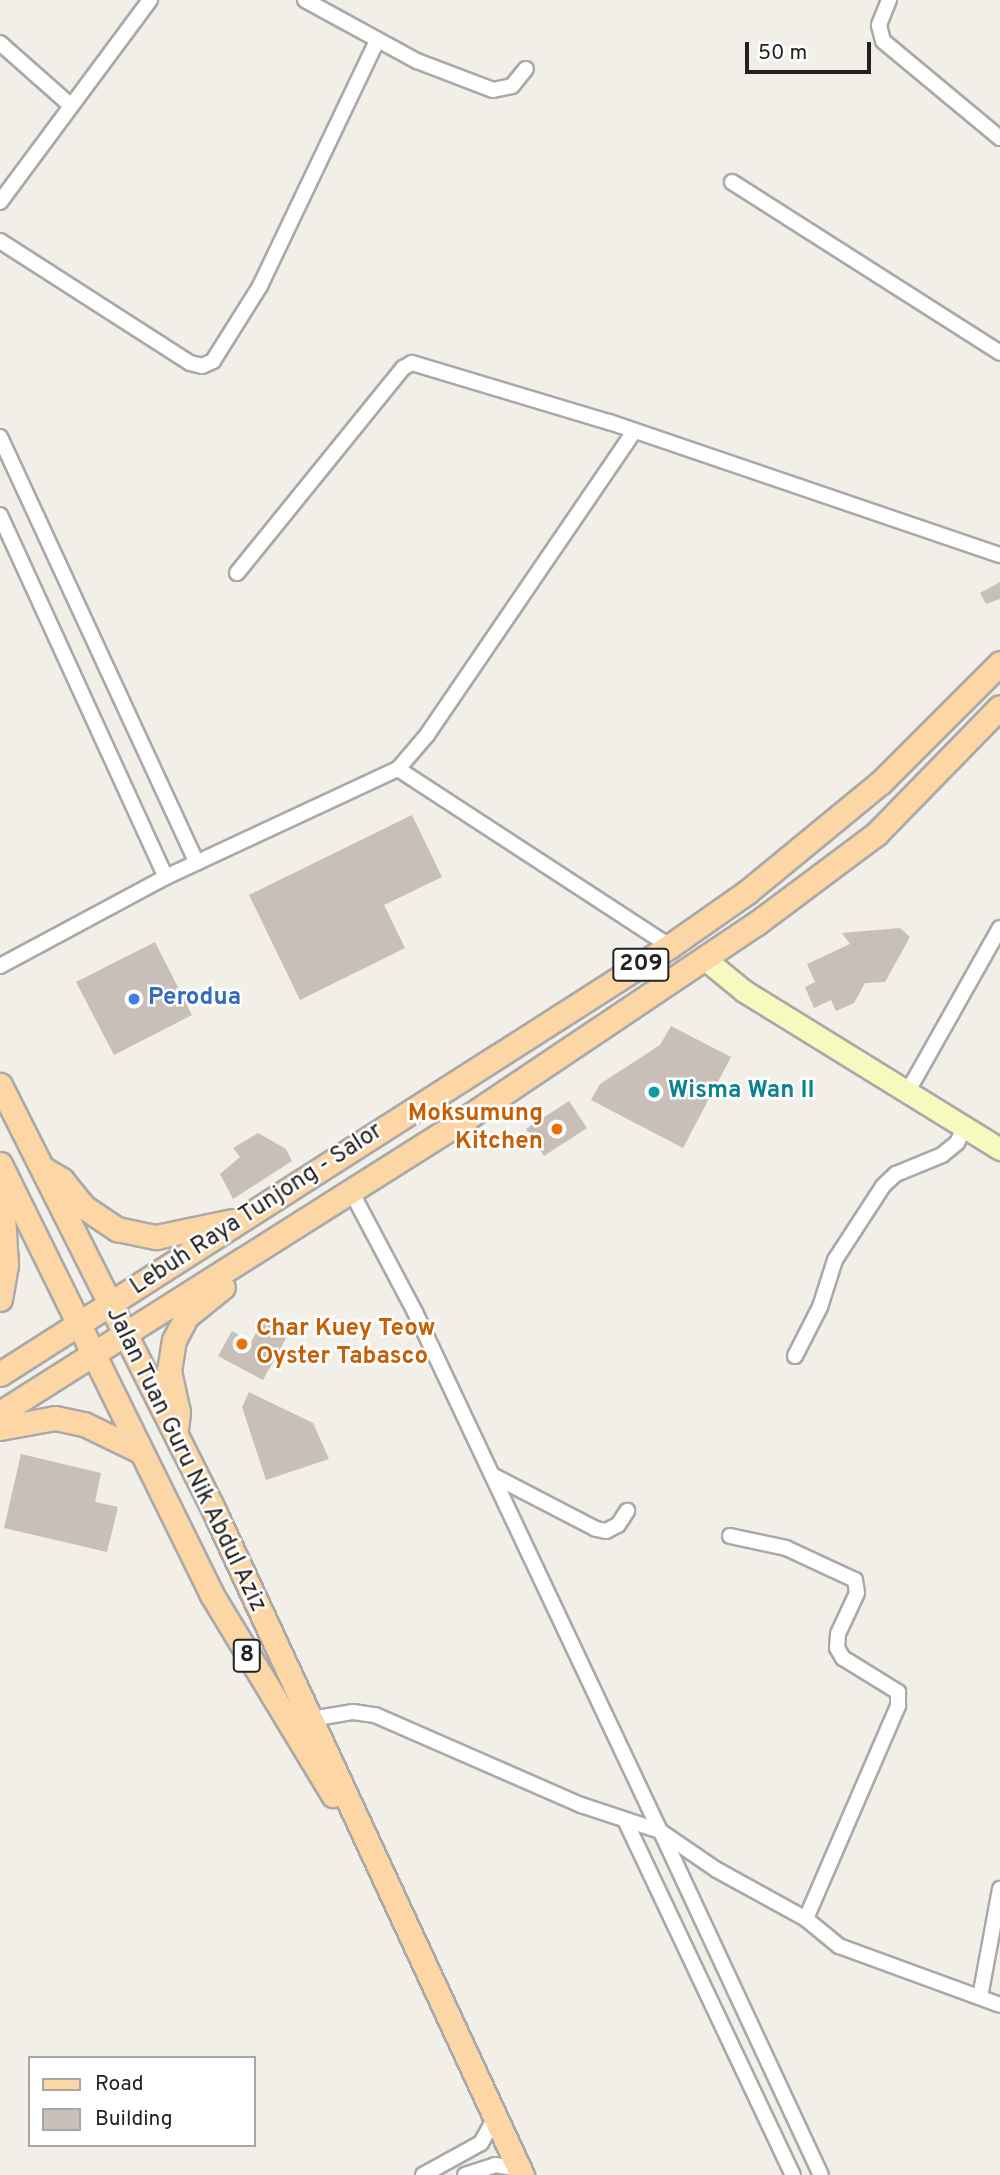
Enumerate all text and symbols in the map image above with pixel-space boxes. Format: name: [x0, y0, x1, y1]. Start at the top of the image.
scale bar: [748, 28, 874, 72]
text: 50 m: [758, 40, 807, 67]
road number: 209: [611, 946, 671, 984]
place label: Perodua: [148, 985, 241, 1013]
marker: Perodua: [126, 991, 142, 1007]
place label: Wisma Wan II: [668, 1078, 815, 1106]
marker: Wisma Wan II: [646, 1084, 662, 1100]
place label: Moksumung Kitchen: [408, 1101, 543, 1157]
street label: Lebuh Raya Tunjong - Salor: [125, 1117, 389, 1303]
marker: Moksumung Kitchen: [549, 1121, 565, 1137]
street label: Jalan Tuan Guru Nik Abdul Aziz: [98, 1302, 272, 1618]
place label: Char Kuey Teow Oyster Tabasco: [256, 1316, 436, 1372]
marker: Char Kuey Teow Oyster Tabasco: [234, 1336, 250, 1352]
road number: 8: [231, 1637, 263, 1676]
legend: [28, 2056, 256, 2147]
text: Road: [95, 2071, 144, 2098]
text: Building: [95, 2106, 173, 2133]

